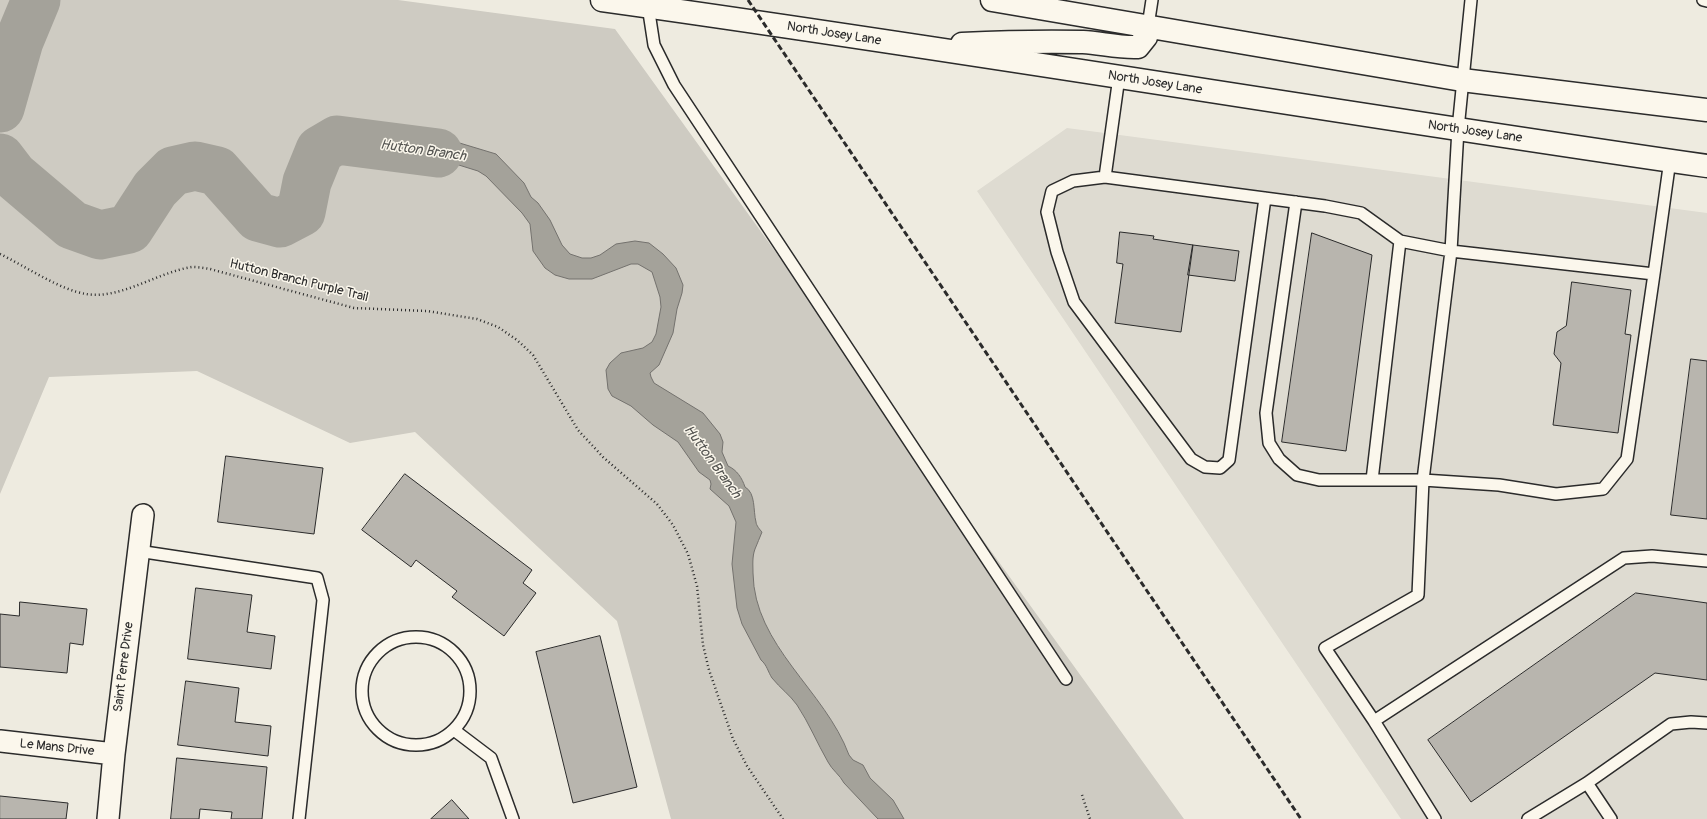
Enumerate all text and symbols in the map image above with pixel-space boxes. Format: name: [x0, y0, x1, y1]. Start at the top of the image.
street label: North Josey Lane: [786, 19, 882, 49]
street label: North Josey Lane: [1107, 68, 1203, 98]
street label: North Josey Lane: [1427, 118, 1523, 146]
water label: Hutton Branch: [379, 137, 467, 165]
street label: Hutton Branch Purple Trail: [228, 256, 370, 306]
water label: Hutton Branch: [680, 422, 744, 502]
street label: Saint Perre Drive: [111, 621, 137, 713]
street label: Le Mans Drive: [19, 736, 95, 760]

